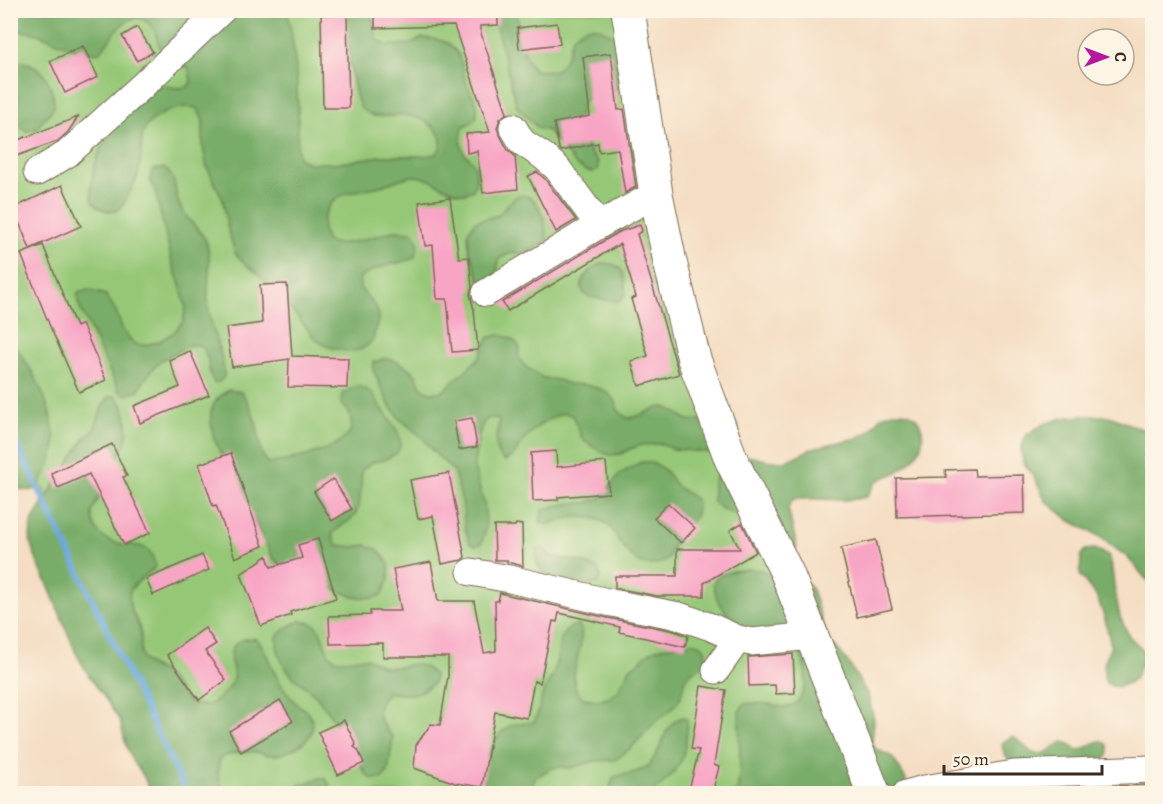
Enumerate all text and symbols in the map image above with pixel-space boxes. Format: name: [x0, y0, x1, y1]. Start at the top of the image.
north arrow: [1076, 27, 1136, 87]
text: С: [1109, 52, 1131, 62]
scale bar: [944, 738, 1102, 776]
text: 50 m: [953, 747, 989, 771]

